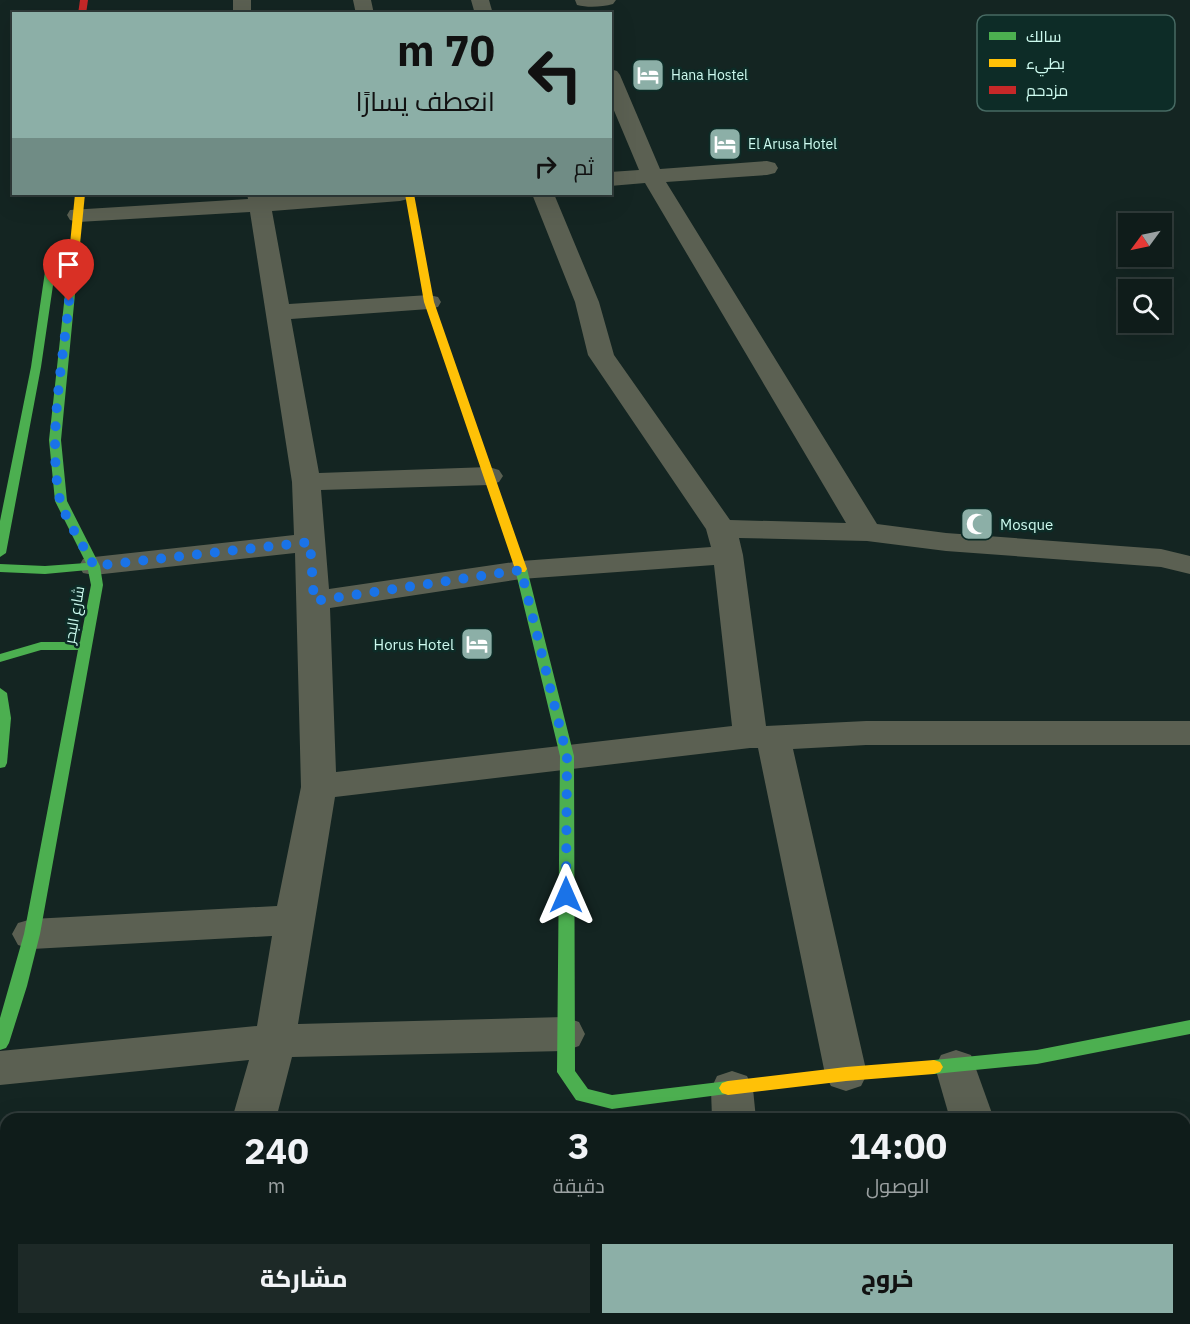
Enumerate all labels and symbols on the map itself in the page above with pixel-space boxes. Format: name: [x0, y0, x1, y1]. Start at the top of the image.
legend: [977, 15, 1175, 111]
text: سالك: [1026, 26, 1061, 46]
text: بطيء: [1026, 53, 1065, 77]
hotel icon: Hana Hostel: [630, 57, 666, 93]
place label: Hana Hostel: [671, 66, 748, 84]
text: مزدحم: [1026, 80, 1068, 102]
hotel icon: El Arusa Hotel: [707, 126, 743, 162]
place label: El Arusa Hotel: [748, 135, 837, 153]
north arrow: [1118, 213, 1172, 267]
pin: [43, 239, 94, 301]
mosque icon: Mosque: [959, 506, 995, 542]
place label: Mosque: [1000, 515, 1053, 534]
street label: شارع البحر: [59, 584, 90, 647]
hotel icon: Horus Hotel: [459, 626, 495, 662]
place label: Horus Hotel: [374, 635, 454, 654]
position arrow: [534, 863, 598, 927]

